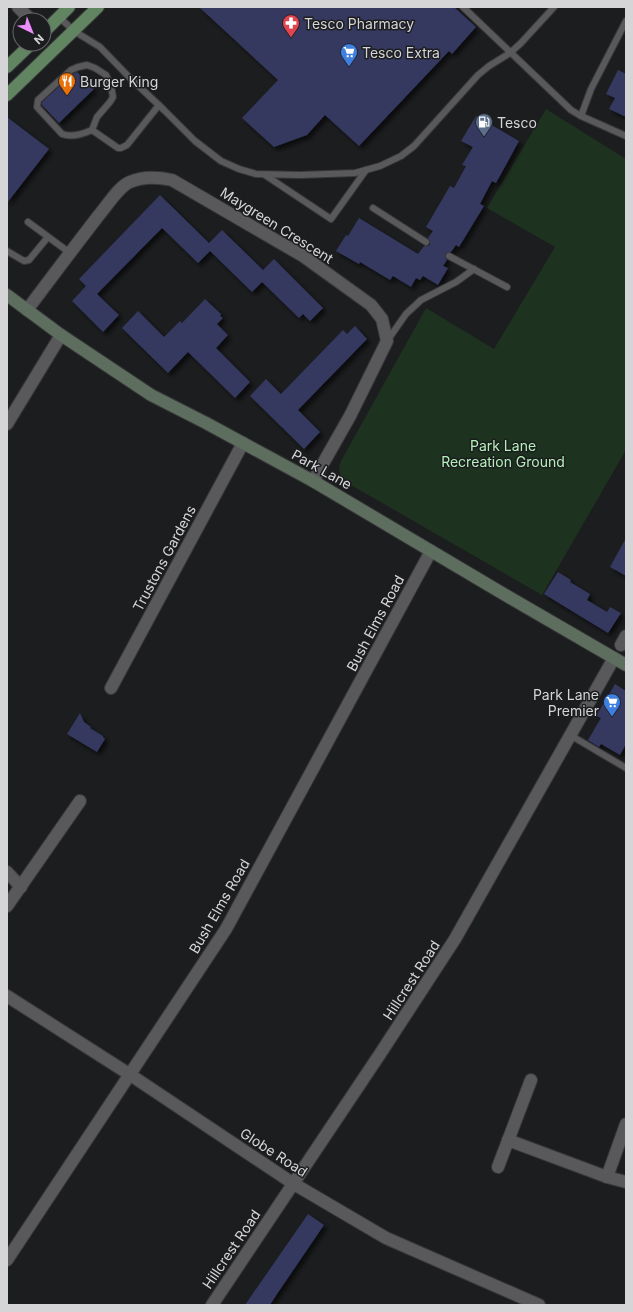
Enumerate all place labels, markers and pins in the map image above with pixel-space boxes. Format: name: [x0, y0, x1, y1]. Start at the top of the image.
pharmacy icon: Tesco Pharmacy: [281, 13, 301, 38]
place label: Tesco Pharmacy: [304, 15, 414, 32]
supermarket icon: Tesco Extra: [339, 42, 359, 67]
place label: Tesco Extra: [362, 44, 440, 61]
restaurant icon: Burger King: [57, 71, 77, 96]
place label: Burger King: [80, 73, 158, 90]
fuel station icon: Tesco: [474, 112, 494, 137]
place label: Tesco: [497, 114, 537, 131]
place label: Park Lane Premier: [533, 686, 599, 719]
supermarket icon: Park Lane Premier: [602, 692, 622, 717]

